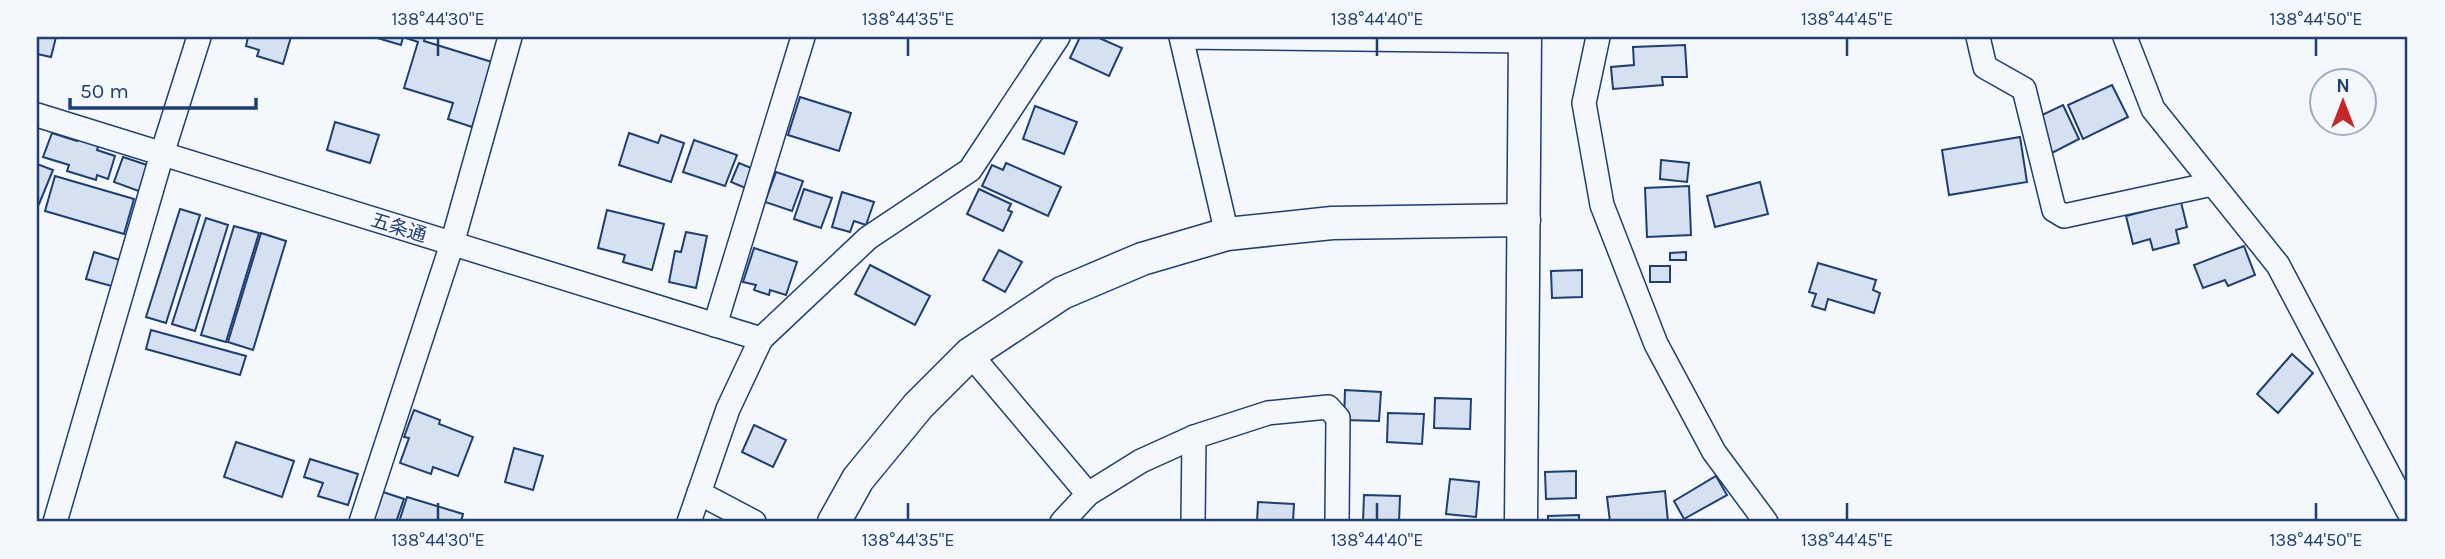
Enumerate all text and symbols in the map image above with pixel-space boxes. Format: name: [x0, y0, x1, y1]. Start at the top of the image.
text: 138°44'30"E: [391, 8, 485, 30]
text: 138°44'35"E: [862, 8, 954, 30]
text: 138°44'40"E: [1331, 8, 1423, 30]
text: 138°44'45"E: [1801, 8, 1893, 30]
text: 138°44'50"E: [2270, 8, 2362, 30]
scale bar: [70, 66, 256, 110]
north arrow: [2308, 66, 2378, 136]
text: N: [2336, 75, 2350, 97]
text: 50 m: [80, 79, 129, 103]
street label: 五条通: [368, 209, 429, 247]
text: 138°44'30"E: [391, 529, 485, 551]
text: 138°44'35"E: [862, 529, 954, 551]
text: 138°44'40"E: [1331, 529, 1423, 551]
text: 138°44'45"E: [1801, 529, 1893, 551]
text: 138°44'50"E: [2270, 529, 2362, 551]

